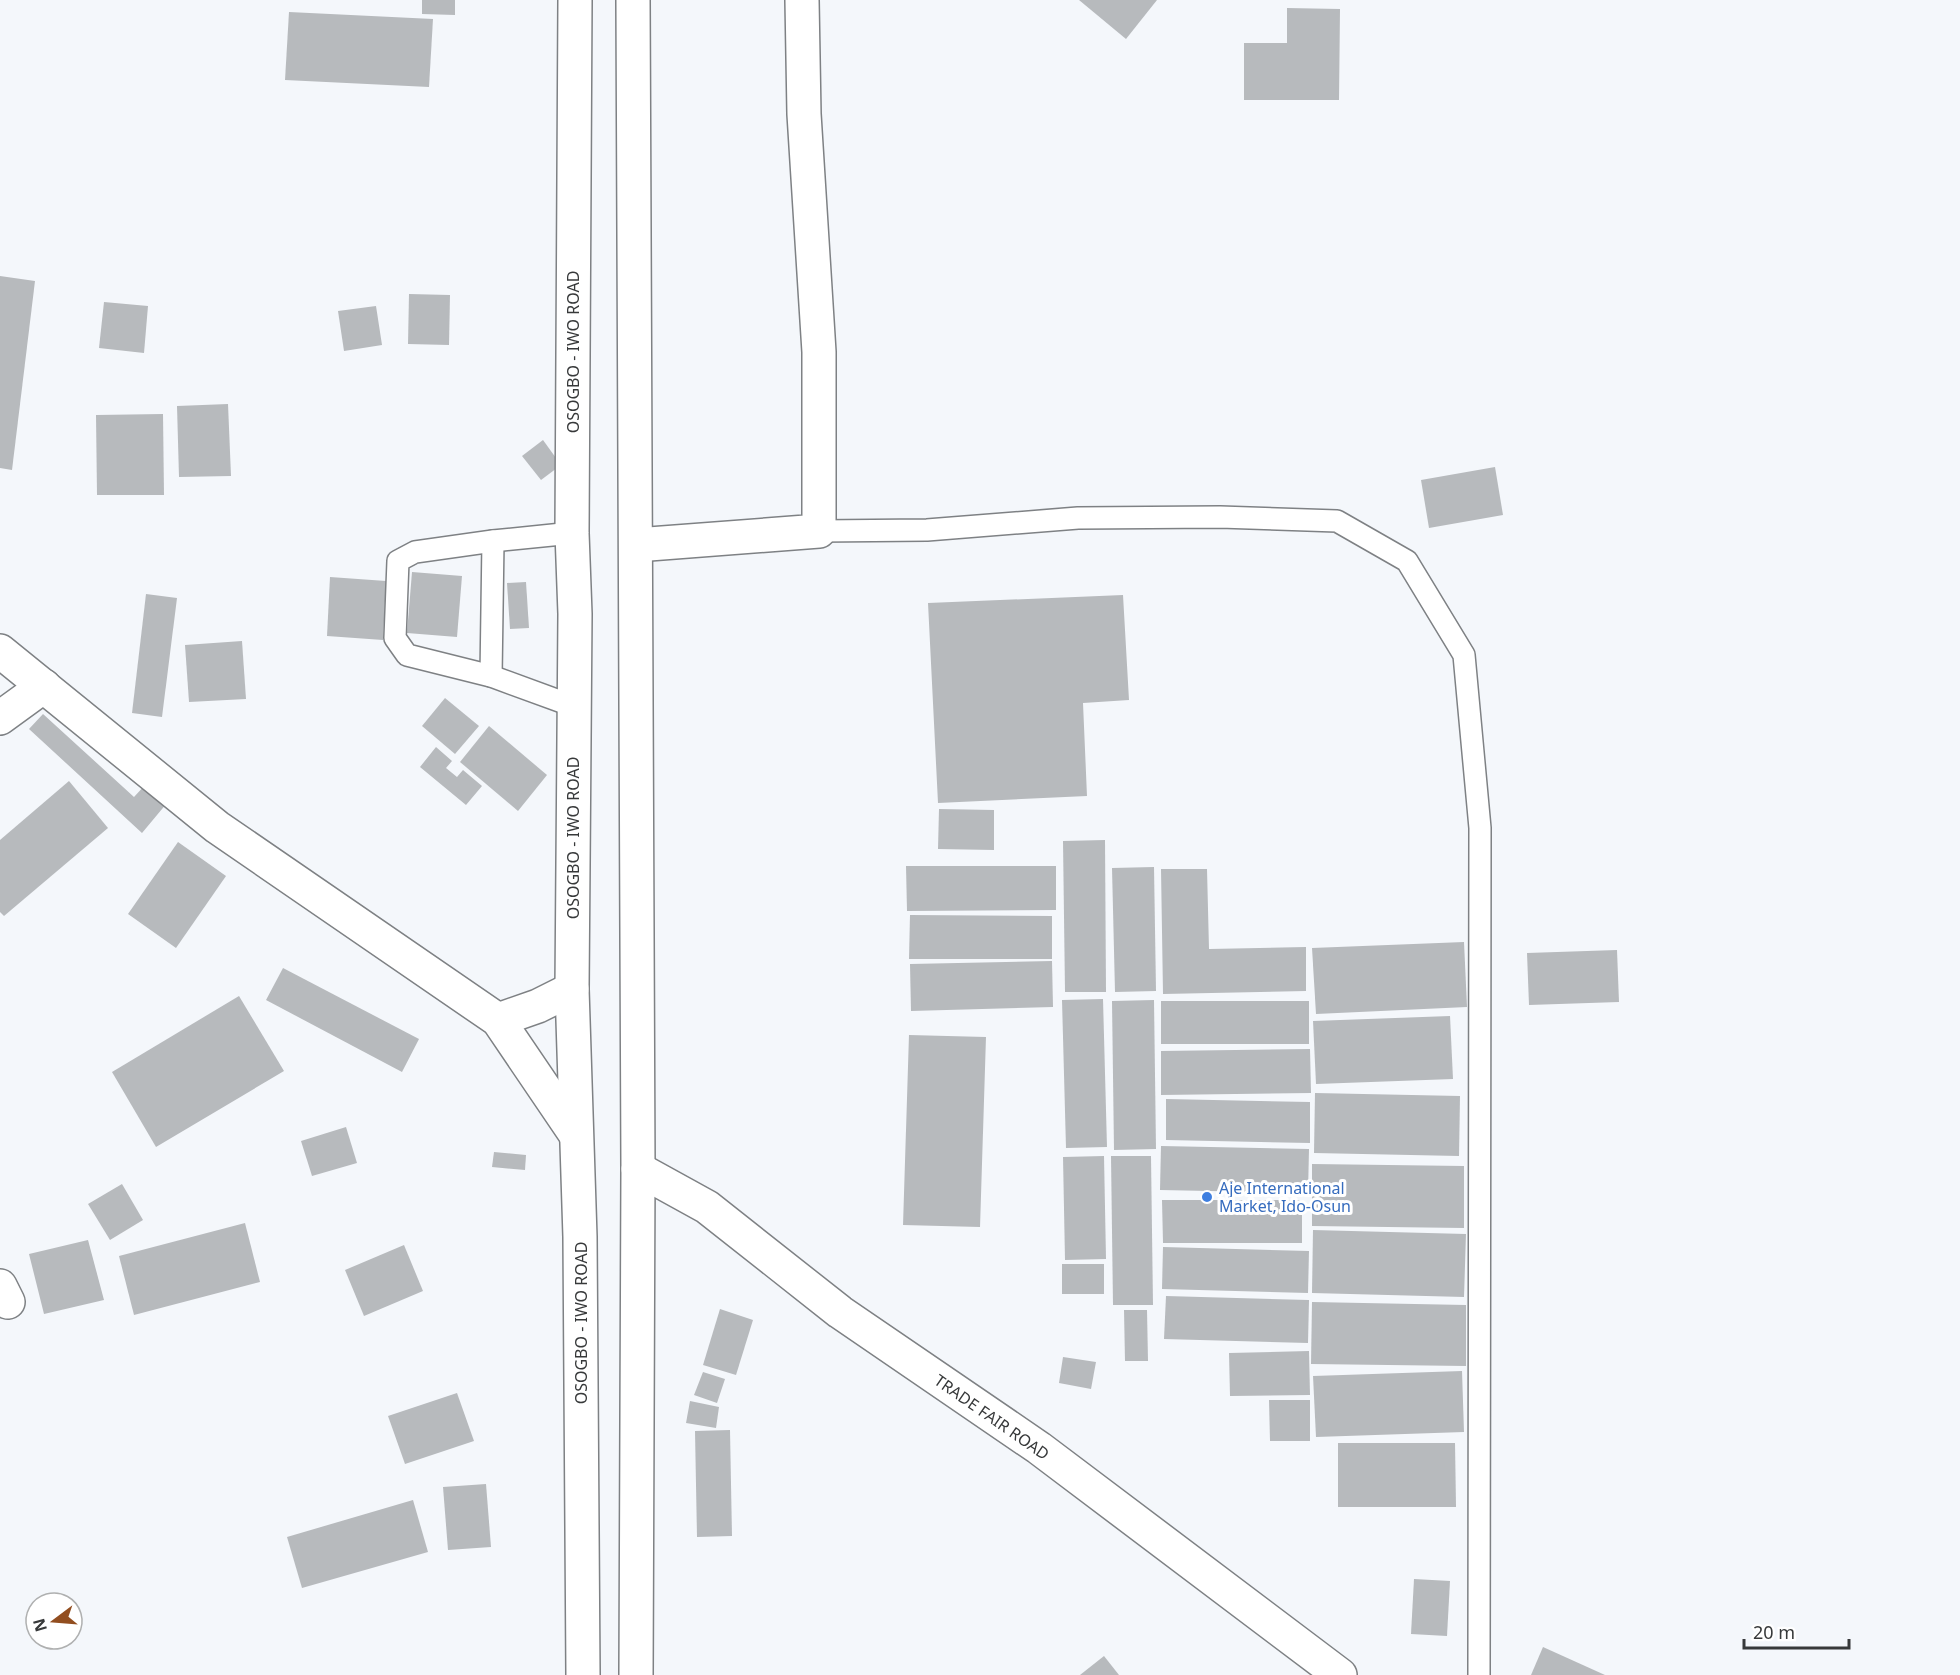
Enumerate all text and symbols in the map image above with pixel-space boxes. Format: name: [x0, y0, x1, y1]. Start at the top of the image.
street label: OSOGBO - IWO ROAD: [562, 271, 584, 433]
street label: OSOGBO - IWO ROAD: [562, 757, 584, 919]
place label: Aje International Market, Ido-Osun: [1219, 1177, 1351, 1217]
marker: Aje International Market, Ido-Osun: [1200, 1190, 1214, 1204]
street label: OSOGBO - IWO ROAD: [570, 1242, 592, 1404]
street label: TRADE FAIR ROAD: [930, 1369, 1054, 1465]
north arrow: [24, 1591, 84, 1651]
scale bar: [1744, 1612, 1849, 1650]
text: N: [27, 1616, 52, 1634]
text: 20 m: [1753, 1620, 1795, 1644]

